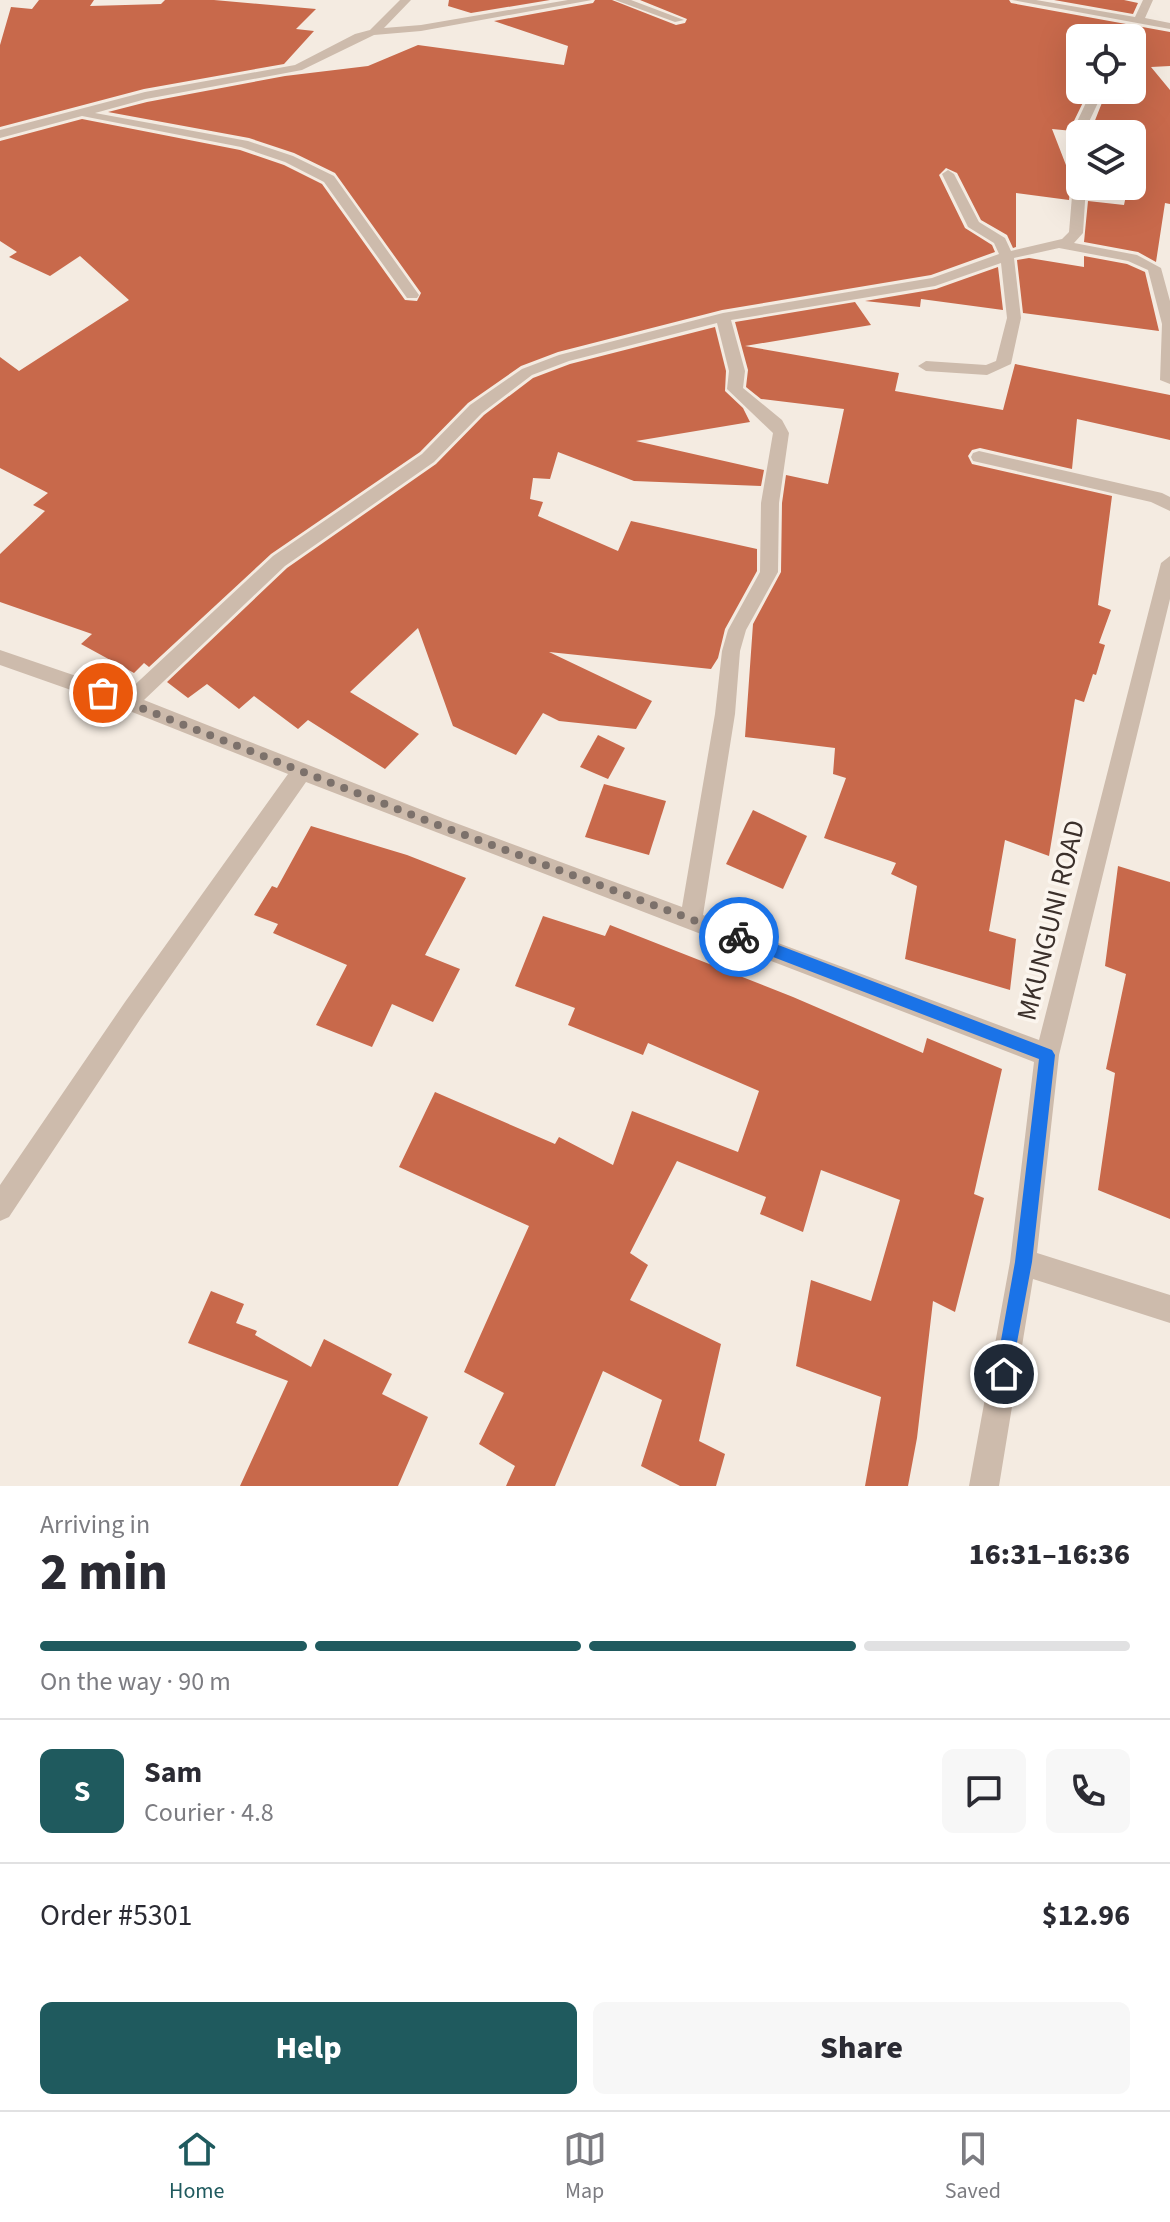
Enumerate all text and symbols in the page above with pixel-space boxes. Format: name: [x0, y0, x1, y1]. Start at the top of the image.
map controls: [1066, 24, 1146, 200]
button: locate: [1066, 24, 1146, 104]
button: layers: [1066, 120, 1146, 200]
pin: [69, 659, 137, 727]
icon: bag: [81, 671, 125, 715]
street label: MKUNGUNI ROAD: [1007, 816, 1095, 1025]
courier: [699, 897, 779, 977]
icon: bike: [717, 915, 761, 959]
pin: [970, 1340, 1038, 1408]
icon: home: [982, 1352, 1026, 1396]
text: Arriving in: [40, 1506, 150, 1543]
text: 16:31–16:36: [969, 1533, 1130, 1576]
text: 2 min: [40, 1536, 168, 1610]
text: On the way · 90 m: [40, 1663, 231, 1700]
button: chat: [942, 1749, 1026, 1833]
button: phone: [1046, 1749, 1130, 1833]
text: Sam: [144, 1751, 202, 1794]
text: S: [74, 1770, 90, 1813]
text: Courier · 4.8: [144, 1794, 274, 1831]
text: Order #5301: [40, 1894, 193, 1937]
text: $12.96: [1042, 1894, 1130, 1937]
button: Help: [40, 2002, 577, 2094]
button: Share: [593, 2002, 1130, 2094]
tab: Home: [169, 2127, 224, 2207]
tab: Map: [563, 2127, 607, 2207]
tab: Saved: [945, 2127, 1001, 2207]

